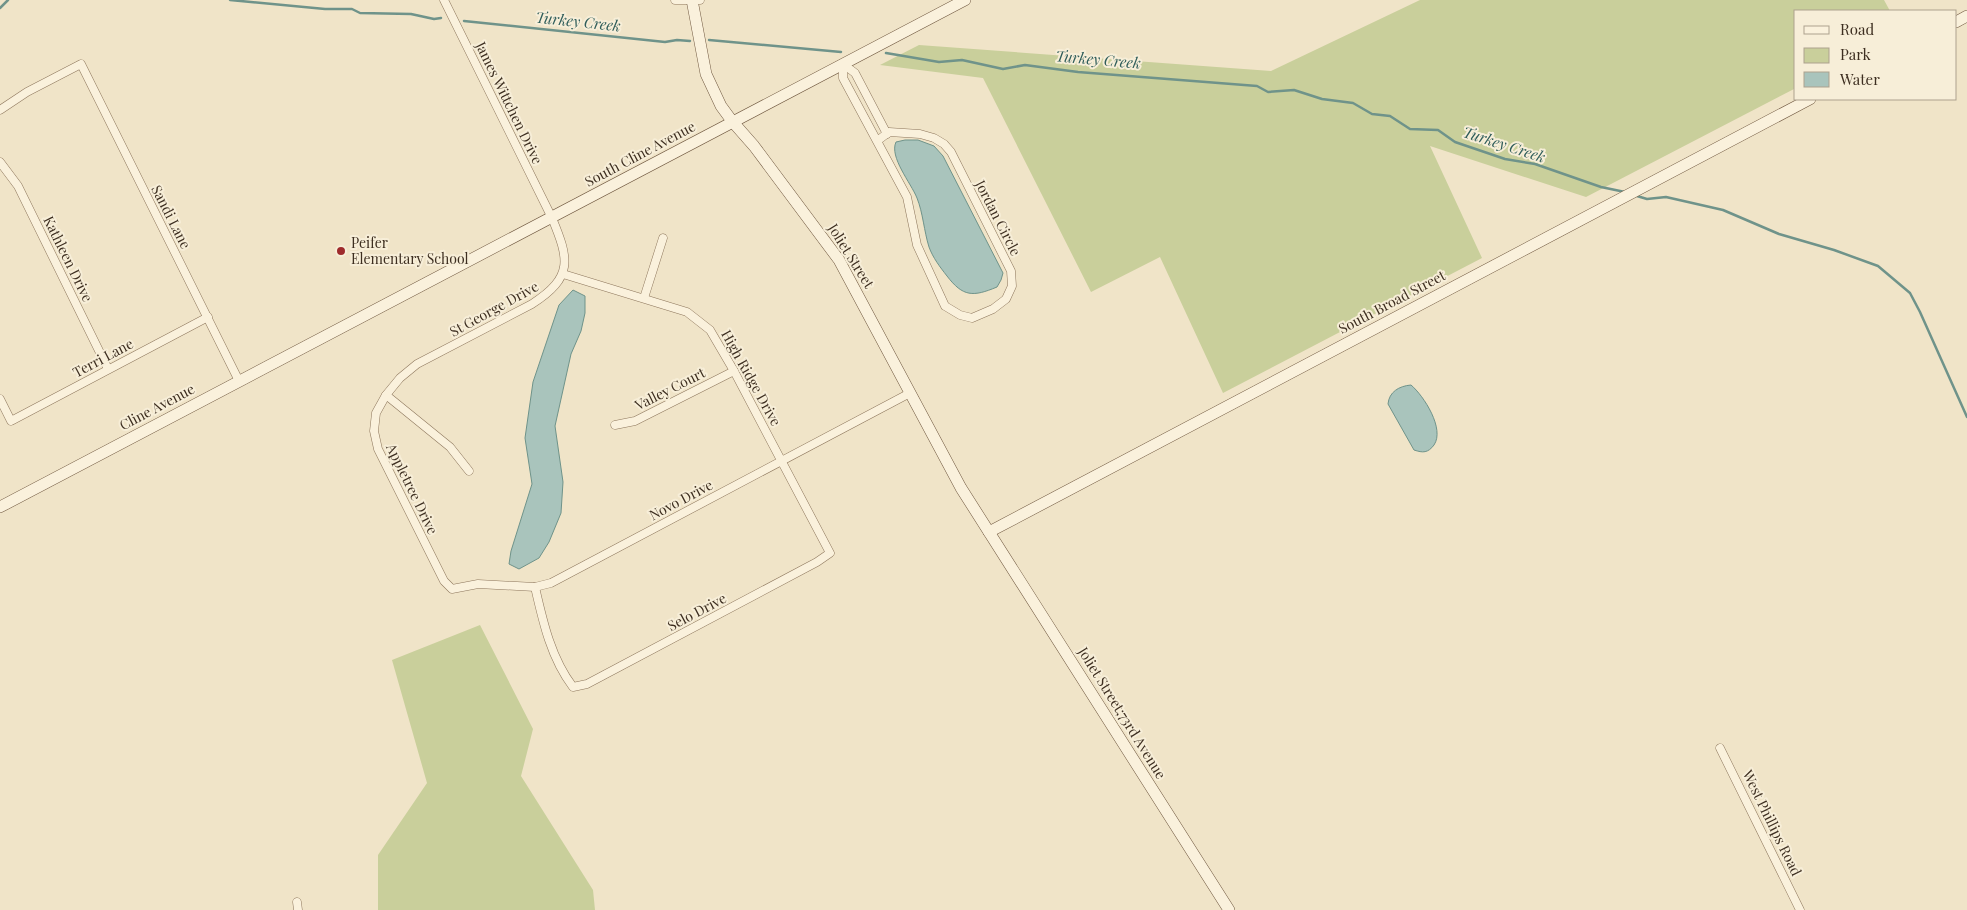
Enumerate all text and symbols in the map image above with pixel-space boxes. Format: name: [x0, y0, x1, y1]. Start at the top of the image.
water label: Turkey Creek: [535, 7, 622, 35]
legend: [1794, 10, 1957, 100]
text: Road: [1840, 19, 1874, 39]
street label: James Wittchen Drive: [471, 37, 547, 167]
text: Park: [1840, 44, 1872, 64]
water label: Turkey Creek: [1055, 45, 1142, 73]
text: Water: [1839, 69, 1880, 89]
street label: South Cline Avenue: [581, 116, 698, 191]
water label: Turkey Creek: [1461, 121, 1548, 167]
street label: Jordan Circle: [971, 176, 1026, 259]
street label: Sandi Lane: [147, 182, 196, 252]
street label: Kathleen Drive: [39, 213, 97, 305]
street label: Joliet Street: [824, 219, 879, 293]
place label: Peifer Elementary School: [351, 233, 469, 268]
marker: Peifer Elementary School: [335, 245, 347, 257]
street label: South Broad Street: [1335, 265, 1449, 338]
street label: St George Drive: [446, 276, 542, 341]
street label: High Ridge Drive: [717, 326, 786, 429]
street label: Terri Lane: [69, 334, 136, 381]
street label: Valley Court: [630, 362, 709, 415]
street label: Cline Avenue: [116, 379, 198, 434]
street label: Appletree Drive: [382, 439, 443, 537]
street label: Novo Drive: [646, 475, 716, 524]
street label: Selo Drive: [664, 588, 729, 635]
street label: Joliet Street;73rd Avenue: [1074, 642, 1171, 782]
street label: West Phillips Road: [1738, 766, 1806, 879]

